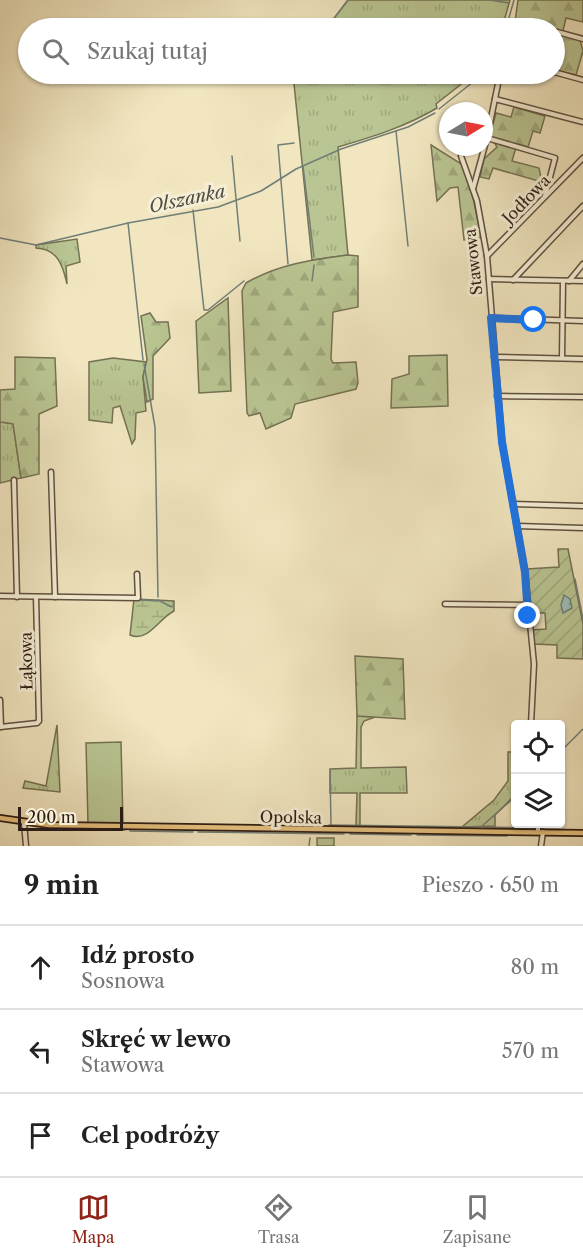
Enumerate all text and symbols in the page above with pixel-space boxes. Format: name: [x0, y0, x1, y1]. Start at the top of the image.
search box: [18, 18, 565, 84]
icon: search: [39, 35, 72, 68]
text: Szukaj tutaj: [87, 38, 208, 65]
north arrow: [439, 102, 493, 156]
street label: Jodłowa: [496, 170, 555, 230]
water label: Olszanka: [147, 180, 228, 218]
street label: Stawowa: [460, 227, 486, 296]
route start: [520, 306, 546, 332]
route end: [514, 602, 540, 628]
street label: Łąkowa: [15, 631, 37, 690]
map controls: [511, 720, 565, 828]
button: locate: [511, 720, 565, 774]
button: layers: [511, 774, 565, 828]
scale bar: [18, 804, 123, 832]
street label: Opolska: [260, 806, 323, 828]
text: 200 m: [27, 807, 76, 827]
text: 9 min: [24, 869, 99, 901]
text: Pieszo · 650 m: [422, 873, 559, 897]
text: Idź prosto: [81, 942, 195, 969]
icon: ahead: [24, 951, 57, 984]
text: 80 m: [511, 955, 559, 979]
text: Sosnowa: [81, 969, 165, 993]
text: Skręć w lewo: [81, 1026, 231, 1053]
icon: left: [24, 1035, 57, 1068]
text: 570 m: [502, 1039, 559, 1063]
text: Stawowa: [81, 1053, 164, 1077]
icon: arrive: [24, 1119, 57, 1152]
text: Cel podróży: [81, 1122, 219, 1149]
tab: Mapa: [72, 1191, 114, 1247]
tab: Trasa: [258, 1191, 299, 1247]
tab: Zapisane: [443, 1191, 511, 1247]

